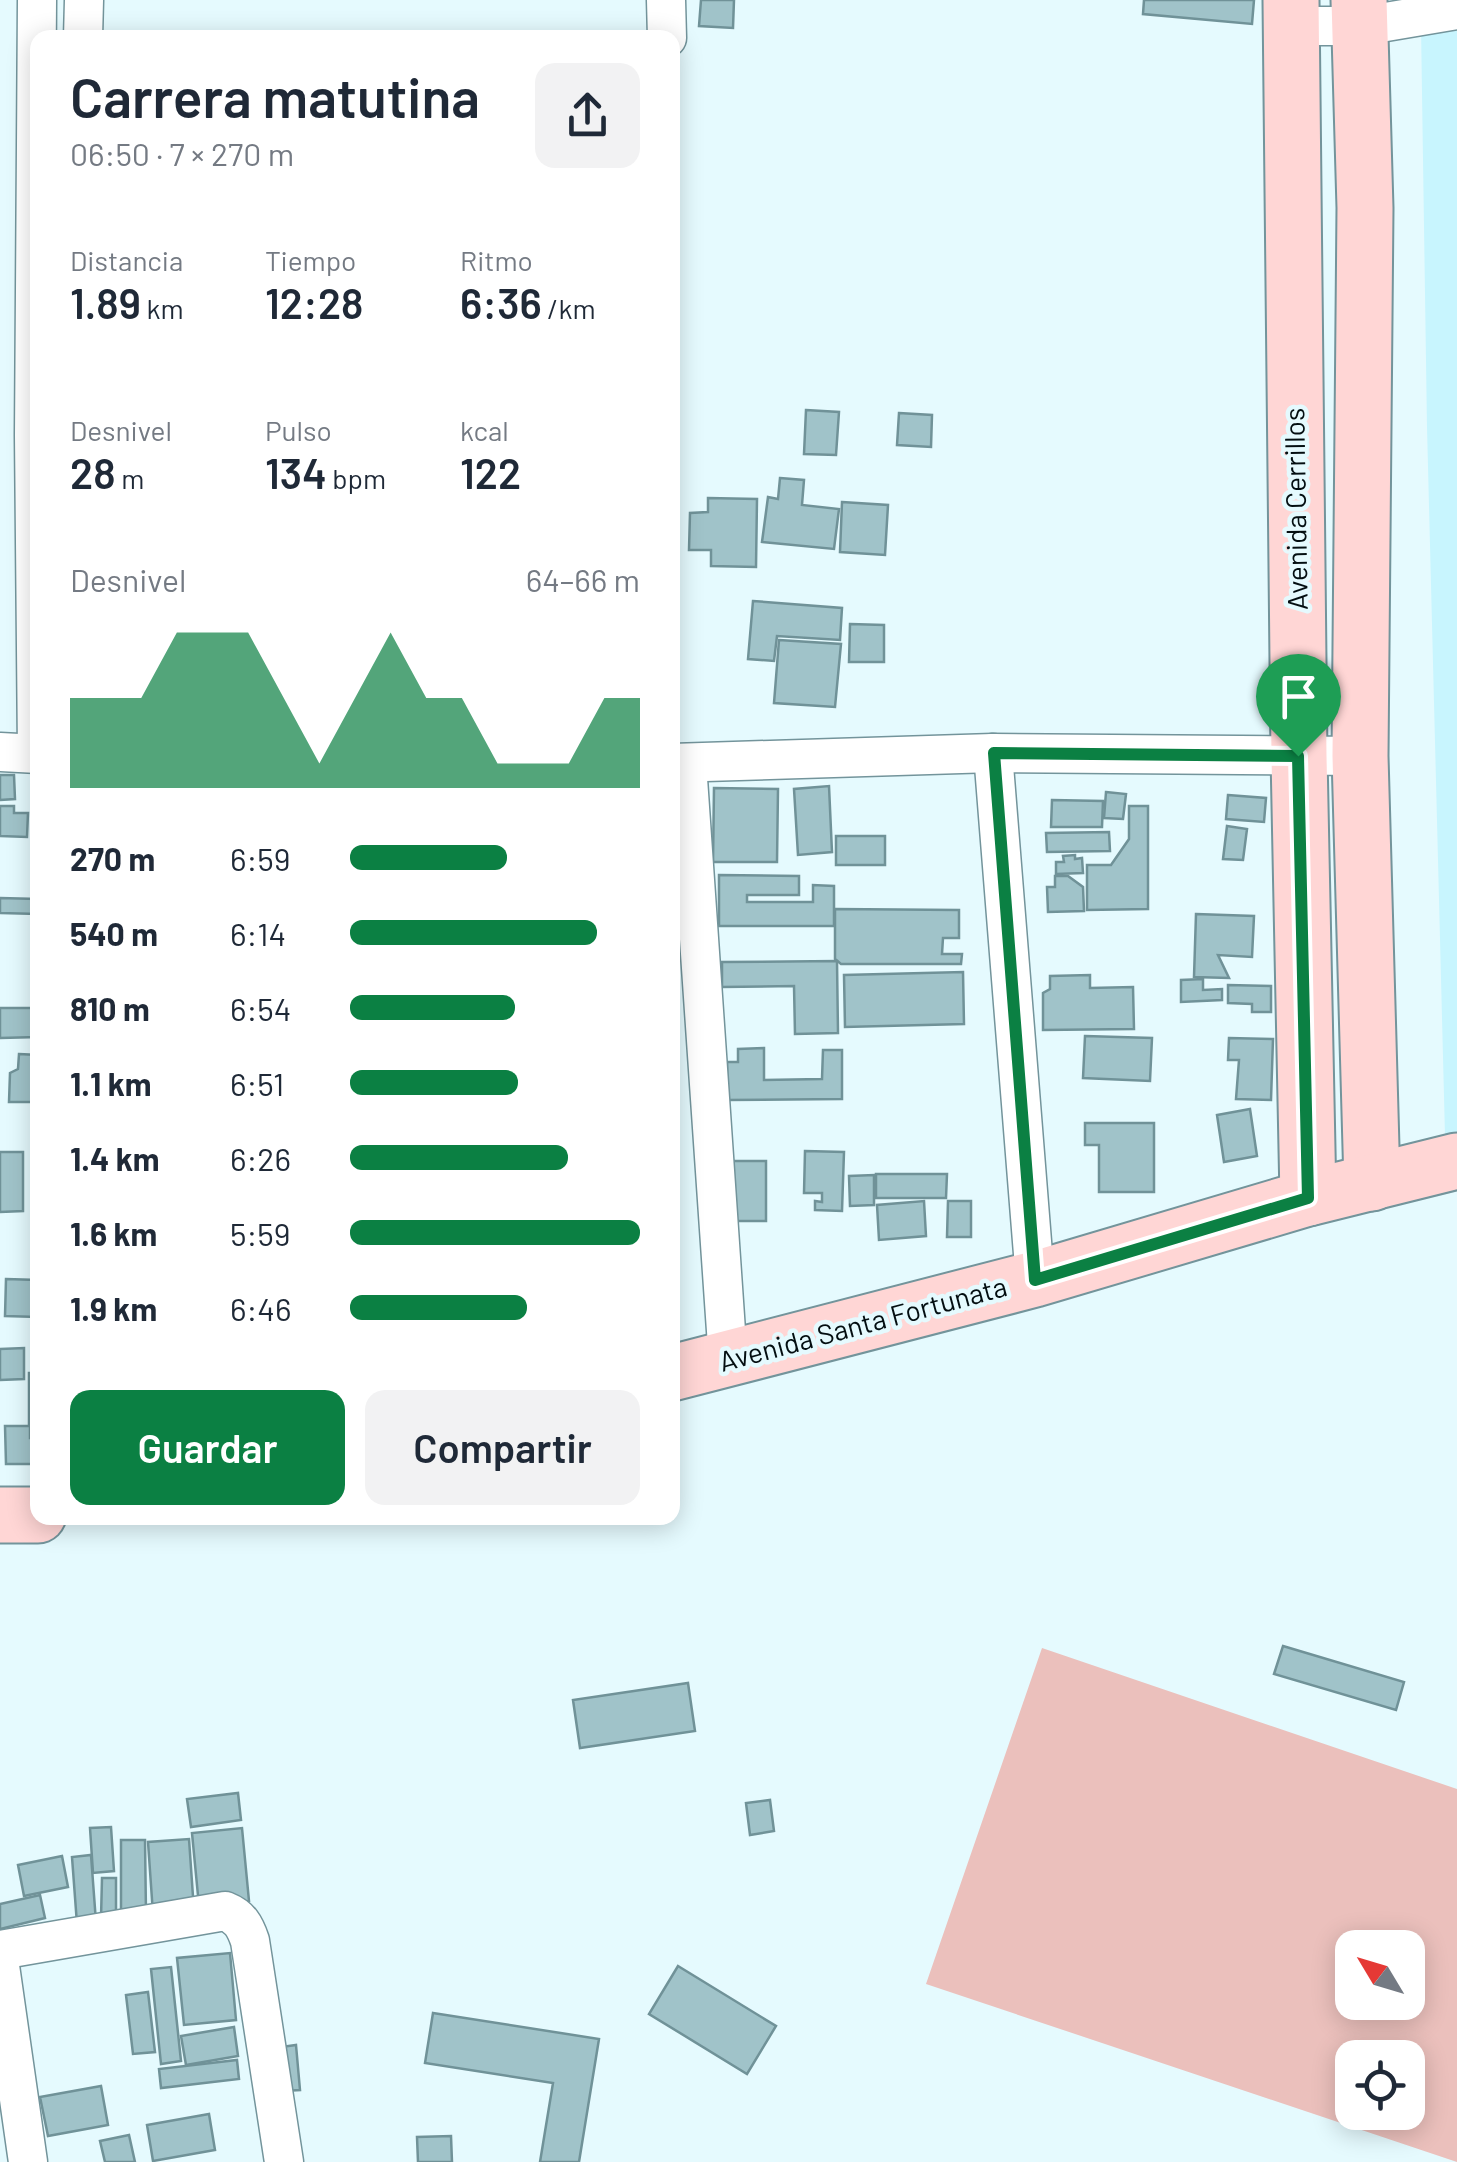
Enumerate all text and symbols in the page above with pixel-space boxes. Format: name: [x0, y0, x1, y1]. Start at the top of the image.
text: Carrera matutina: [70, 63, 480, 129]
button: share: [535, 63, 640, 168]
text: 06:50 · 7 × 270 m: [70, 134, 294, 172]
text: Distancia: [70, 243, 183, 277]
text: Tiempo: [265, 243, 356, 277]
text: Ritmo: [460, 243, 533, 277]
text: 1.89: [70, 277, 141, 327]
text: 12:28: [265, 277, 363, 327]
text: 6:36: [460, 277, 542, 327]
text: km: [141, 291, 184, 325]
text: /km: [542, 291, 596, 325]
street label: Avenida Cerrillos: [1276, 408, 1314, 611]
text: Desnivel: [70, 413, 172, 447]
text: Pulso: [265, 413, 332, 447]
text: kcal: [460, 413, 509, 447]
text: 28: [70, 447, 116, 497]
text: 134: [265, 447, 327, 497]
text: 122: [460, 447, 521, 497]
text: m: [116, 461, 144, 495]
text: bpm: [327, 461, 386, 495]
text: Desnivel: [70, 560, 186, 598]
text: 64–66 m: [526, 560, 640, 598]
pin: [1256, 654, 1341, 757]
icon: arrive: [1271, 669, 1326, 724]
text: 270 m: [70, 839, 155, 877]
text: 6:59: [230, 839, 290, 877]
text: 540 m: [70, 914, 158, 952]
text: 6:14: [230, 914, 286, 952]
text: 810 m: [70, 989, 150, 1027]
text: 6:54: [230, 989, 291, 1027]
text: 1.1 km: [70, 1064, 151, 1102]
text: 6:51: [230, 1064, 284, 1102]
text: 1.4 km: [70, 1139, 160, 1177]
text: 6:26: [230, 1139, 291, 1177]
text: 1.6 km: [70, 1214, 157, 1252]
text: 5:59: [230, 1214, 290, 1252]
street label: Avenida Santa Fortunata: [715, 1268, 1010, 1378]
text: 1.9 km: [70, 1289, 157, 1327]
text: 6:46: [230, 1289, 291, 1327]
button: Guardar: [70, 1390, 345, 1505]
button: Compartir: [365, 1390, 640, 1505]
north arrow: [1335, 1930, 1425, 2020]
map controls: [1335, 1930, 1425, 2130]
button: locate: [1335, 2040, 1425, 2130]

